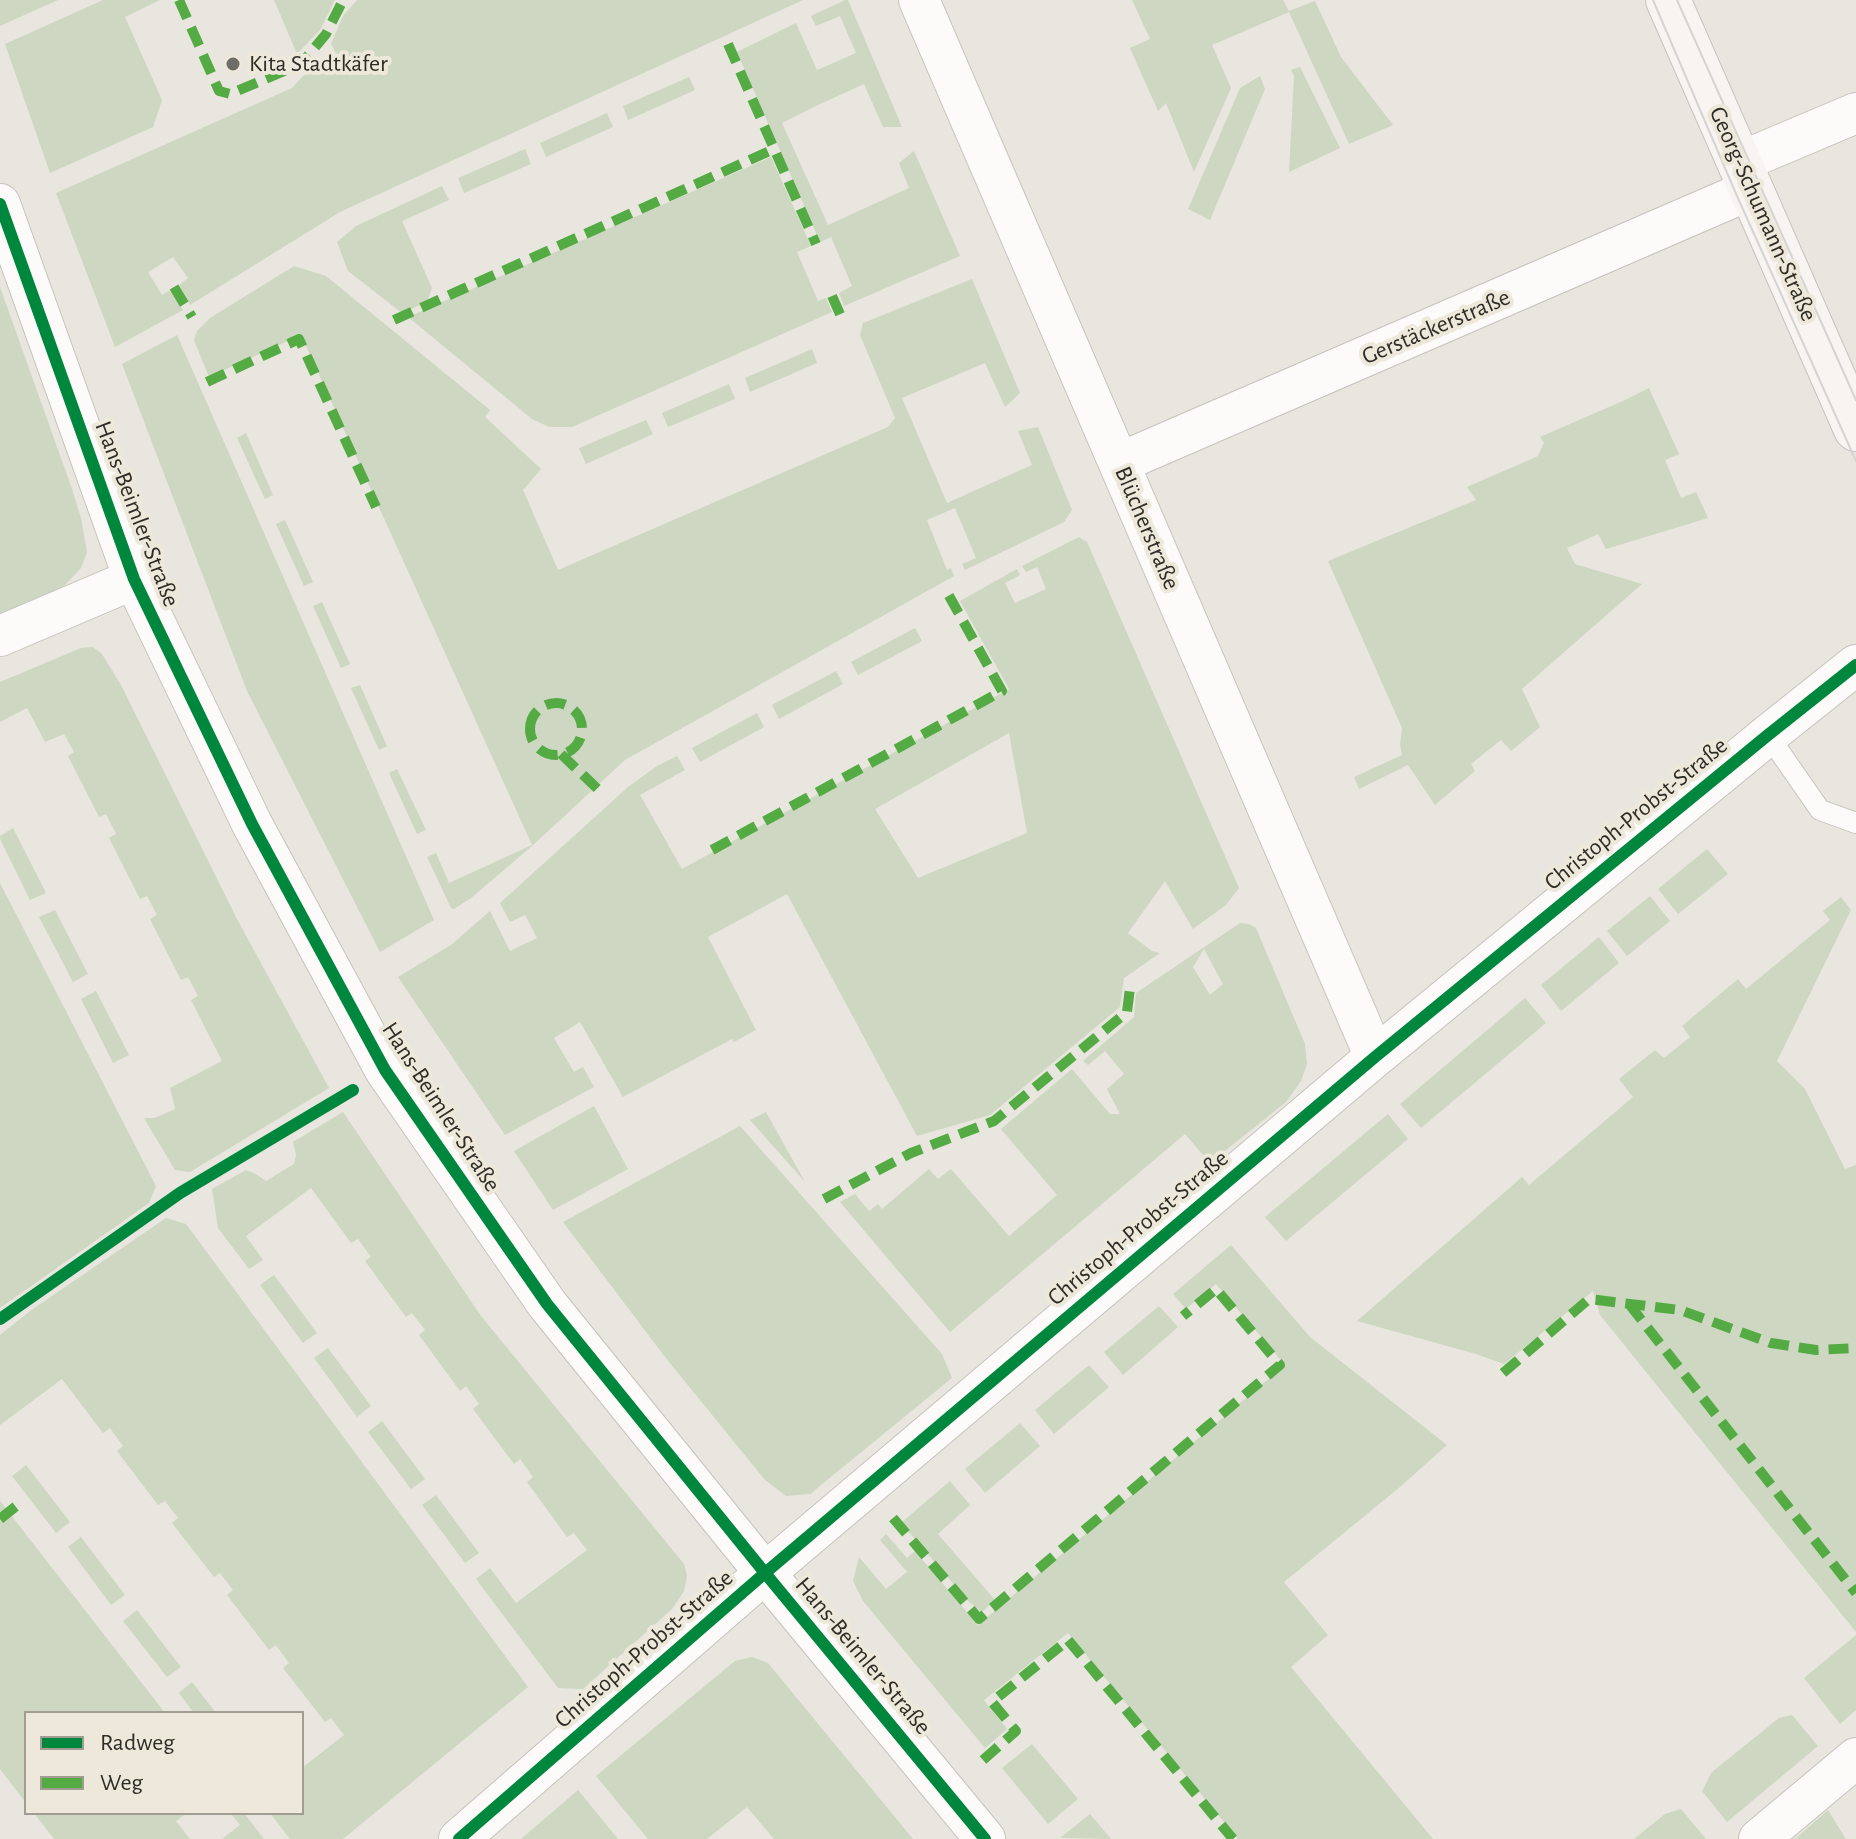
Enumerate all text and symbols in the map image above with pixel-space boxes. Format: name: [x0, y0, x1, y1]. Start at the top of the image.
place label: Kita Stadtkäfer: [249, 50, 388, 78]
marker: Kita Stadtkäfer: [224, 55, 242, 73]
street label: Georg-Schumann-Straße: [1703, 102, 1823, 326]
street label: Gerstäckerstraße: [1357, 283, 1515, 371]
street label: Hans-Beimler-Straße: [88, 417, 186, 611]
street label: Blücherstraße: [1108, 462, 1186, 594]
street label: Christoph-Probst-Straße: [1539, 731, 1733, 897]
street label: Hans-Beimler-Straße: [375, 1017, 507, 1197]
street label: Christoph-Probst-Straße: [1042, 1144, 1234, 1312]
street label: Christoph-Probst-Straße: [549, 1564, 739, 1734]
street label: Hans-Beimler-Straße: [789, 1571, 937, 1741]
legend: [24, 1711, 304, 1815]
text: Radweg: [100, 1731, 175, 1755]
text: Weg: [100, 1771, 143, 1795]

